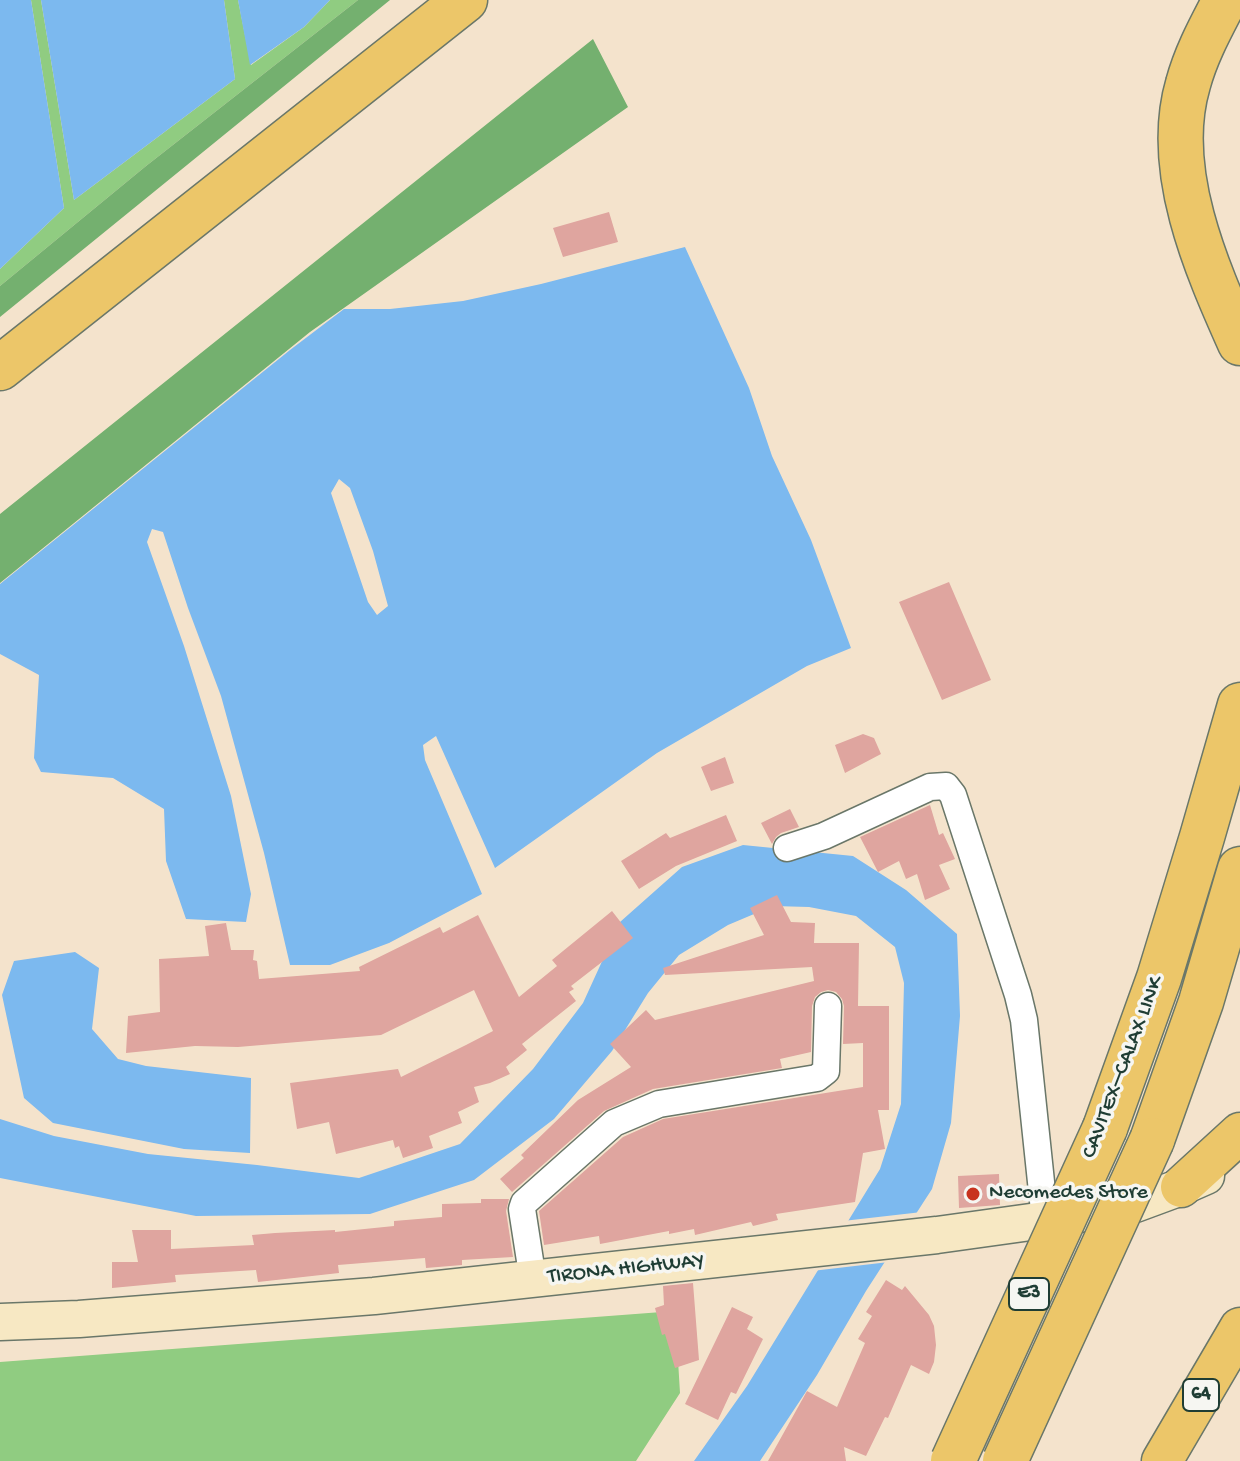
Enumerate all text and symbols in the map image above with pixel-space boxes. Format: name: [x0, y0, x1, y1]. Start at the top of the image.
street label: CAVITEX–CALAX LINK: [1077, 973, 1171, 1163]
place label: Necomedes Store: [989, 1181, 1148, 1207]
marker: Necomedes Store: [964, 1185, 982, 1203]
street label: TIRONA HIGHWAY: [546, 1249, 706, 1291]
road number: E3: [1009, 1278, 1049, 1310]
road number: 64: [1183, 1379, 1219, 1411]

